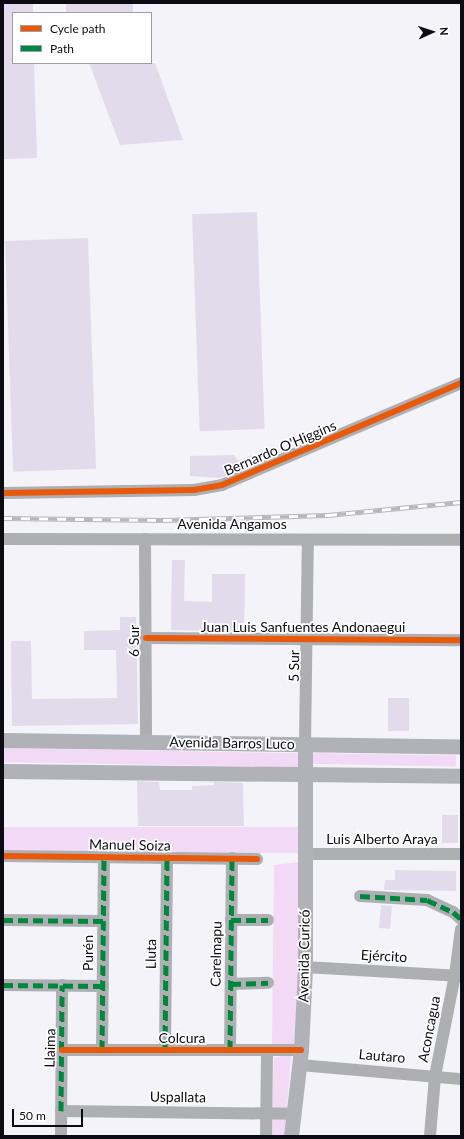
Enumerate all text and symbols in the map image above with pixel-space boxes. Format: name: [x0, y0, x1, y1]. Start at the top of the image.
legend: [12, 12, 152, 64]
north arrow: [412, 12, 452, 52]
text: Cycle path: [50, 21, 105, 36]
text: N: [438, 27, 451, 36]
text: Path: [50, 41, 74, 56]
street label: Bernardo O'Higgins: [221, 417, 339, 479]
street label: Avenida Angamos: [177, 516, 287, 532]
street label: Juan Luis Sanfuentes Andonaegui: [200, 619, 406, 635]
street label: 6 Sur: [126, 625, 142, 657]
street label: 5 Sur: [285, 650, 303, 682]
street label: Avenida Barros Luco: [169, 734, 295, 752]
street label: Luis Alberto Araya: [326, 831, 438, 847]
street label: Manuel Soiza: [89, 836, 171, 854]
street label: Avenida Curicó: [295, 909, 313, 1003]
street label: Carelmapu: [207, 921, 225, 987]
street label: Purén: [80, 935, 96, 971]
street label: Lluta: [142, 939, 160, 969]
street label: Ejército: [360, 946, 408, 966]
street label: Aconcagua: [414, 994, 444, 1064]
street label: Llaima: [41, 1028, 59, 1068]
street label: Colcura: [159, 1030, 205, 1046]
street label: Lautaro: [358, 1046, 406, 1066]
street label: Uspallata: [150, 1088, 206, 1106]
scale bar: [14, 1101, 85, 1127]
text: 50 m: [19, 1108, 46, 1123]

